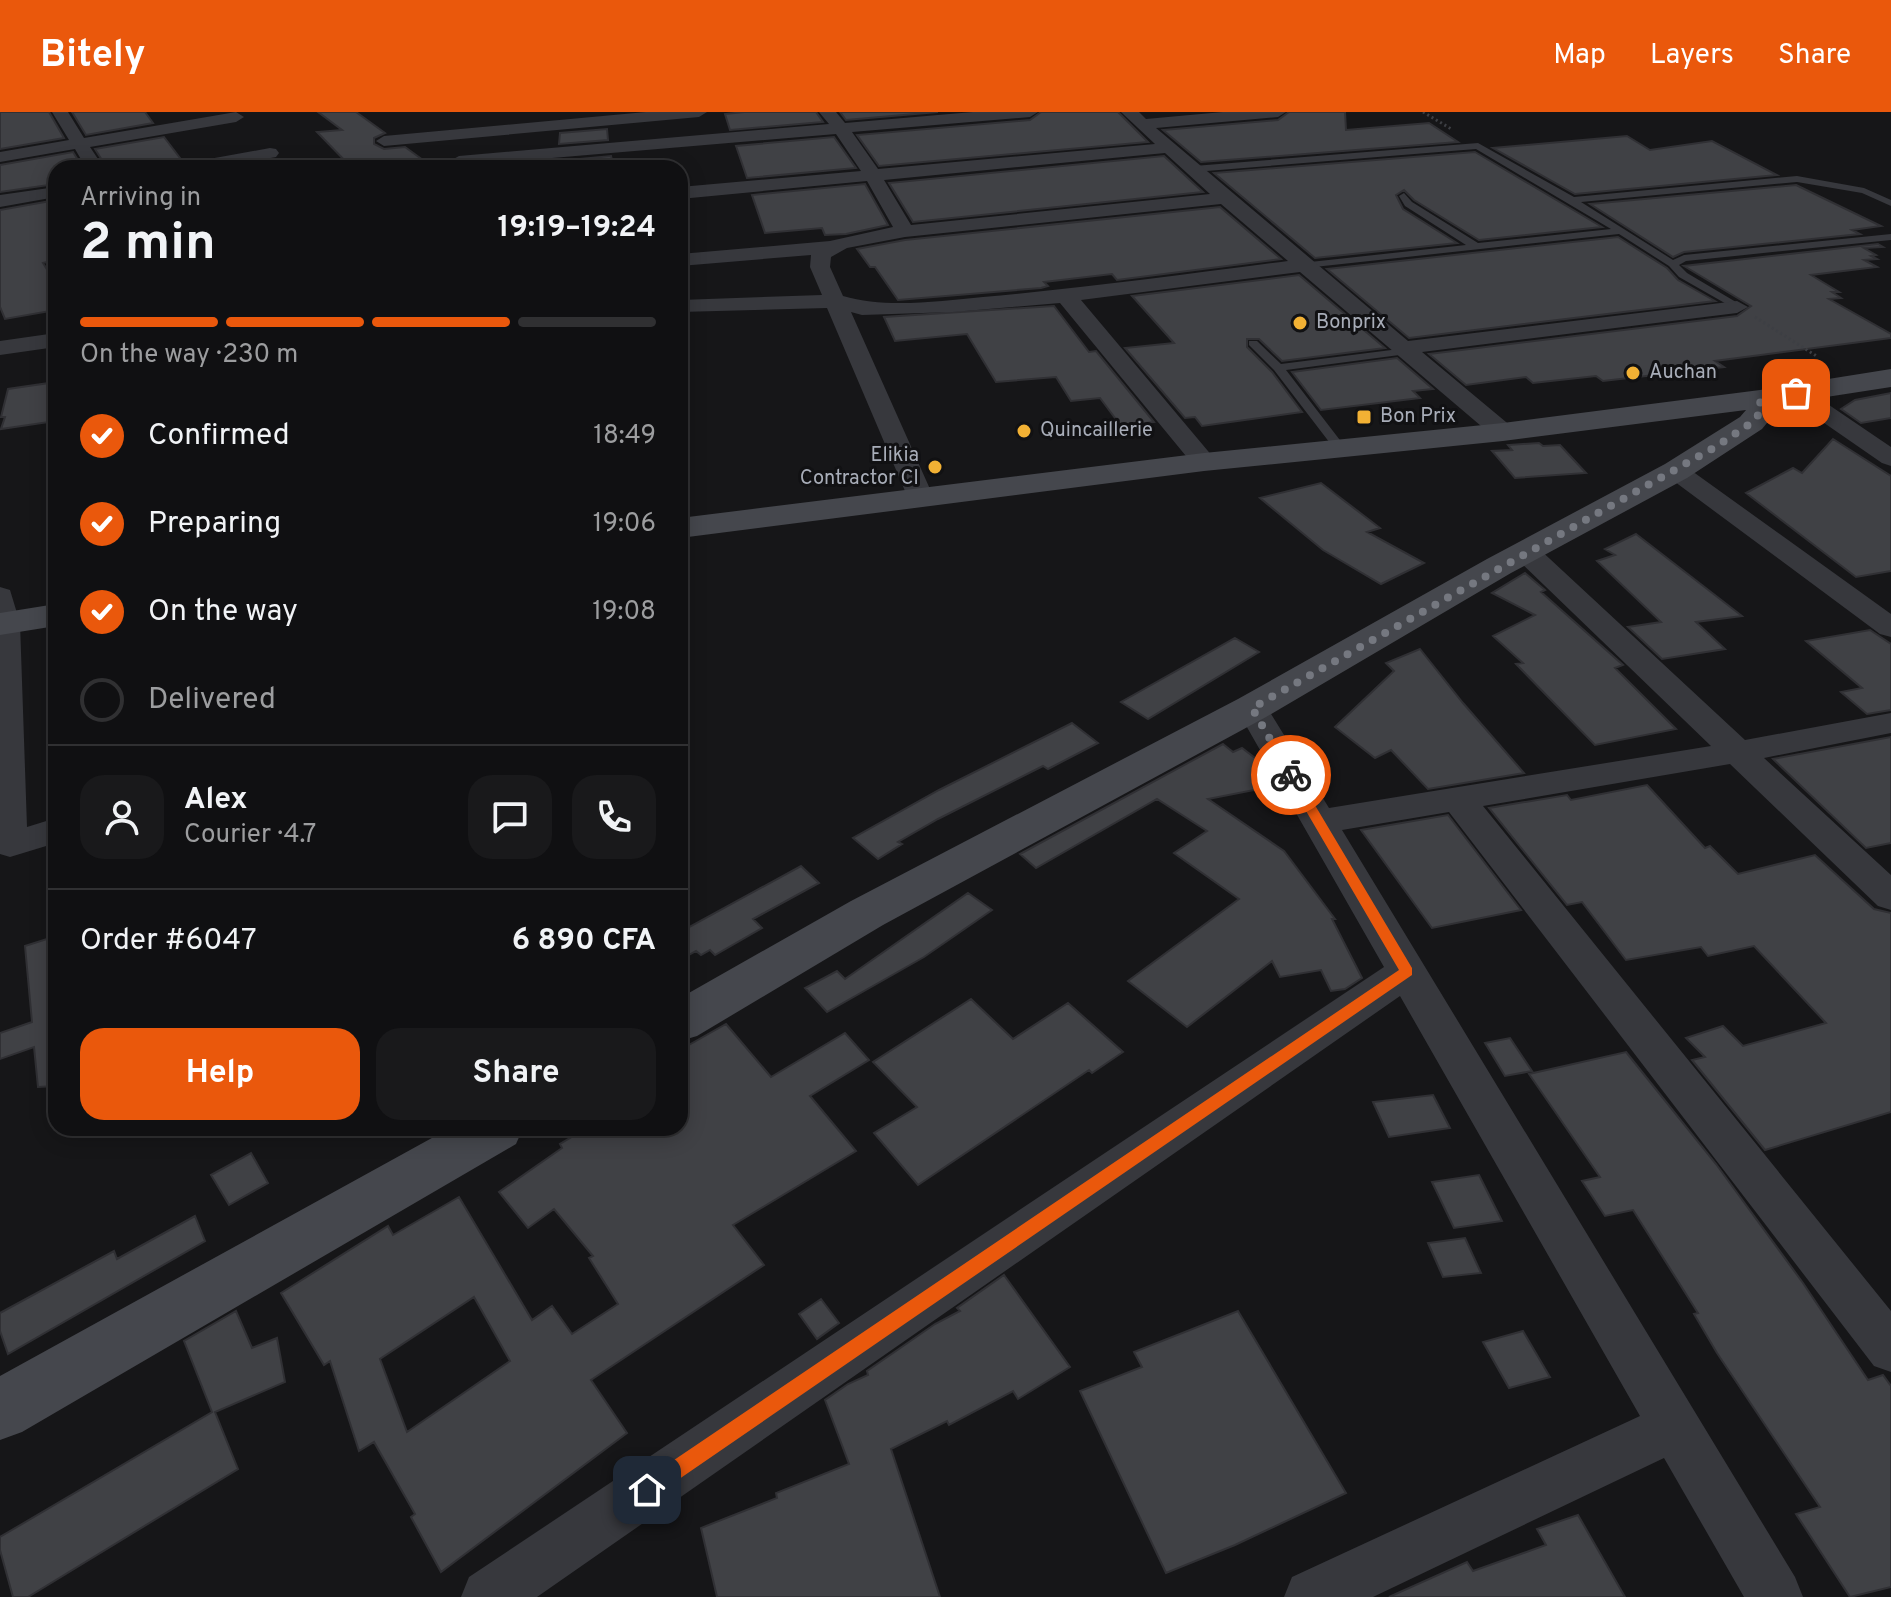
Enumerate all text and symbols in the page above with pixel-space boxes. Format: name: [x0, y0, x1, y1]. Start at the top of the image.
text: Bitely: [40, 32, 146, 81]
text: Map: [1553, 38, 1606, 74]
text: Layers: [1650, 38, 1734, 74]
text: Share: [1778, 38, 1851, 74]
text: Arriving in: [80, 182, 201, 215]
text: 19:19–19:24: [497, 210, 656, 247]
text: 2 min: [80, 212, 216, 278]
place label: Bonprix: [1316, 310, 1386, 336]
marker: Bonprix: [1291, 314, 1309, 332]
text: On the way · 230 m: [80, 339, 298, 372]
pin: [1762, 359, 1830, 427]
place label: Auchan: [1649, 360, 1717, 386]
marker: Auchan: [1624, 364, 1642, 382]
icon: bag: [1774, 371, 1818, 415]
place label: Bon Prix: [1380, 404, 1456, 430]
marker: Bon Prix: [1355, 408, 1373, 426]
icon: check: [80, 414, 124, 458]
text: Confirmed: [148, 418, 290, 455]
place label: Quincaillerie: [1040, 418, 1153, 444]
text: 18:49: [593, 420, 656, 453]
marker: Quincaillerie: [1015, 422, 1033, 440]
place label: Elikia Contractor CI: [800, 443, 919, 492]
marker: Elikia Contractor CI: [926, 458, 944, 476]
icon: check: [80, 502, 124, 546]
text: Preparing: [148, 506, 281, 543]
text: 19:06: [593, 508, 656, 541]
icon: check: [80, 590, 124, 634]
text: On the way: [148, 594, 298, 631]
text: 19:08: [592, 596, 656, 629]
text: Delivered: [148, 682, 276, 719]
courier: [1251, 735, 1331, 815]
icon: bike: [1269, 753, 1313, 797]
button: person: [80, 775, 164, 859]
button: chat: [468, 775, 552, 859]
button: phone: [572, 775, 656, 859]
text: Alex: [184, 782, 248, 819]
text: Courier · 4.7: [184, 819, 316, 852]
text: Order #6047: [80, 923, 257, 960]
text: 6 890 CFA: [512, 923, 656, 960]
button: Help: [80, 1028, 360, 1120]
button: Share: [376, 1028, 656, 1120]
pin: [613, 1456, 681, 1524]
icon: home: [625, 1468, 669, 1512]

